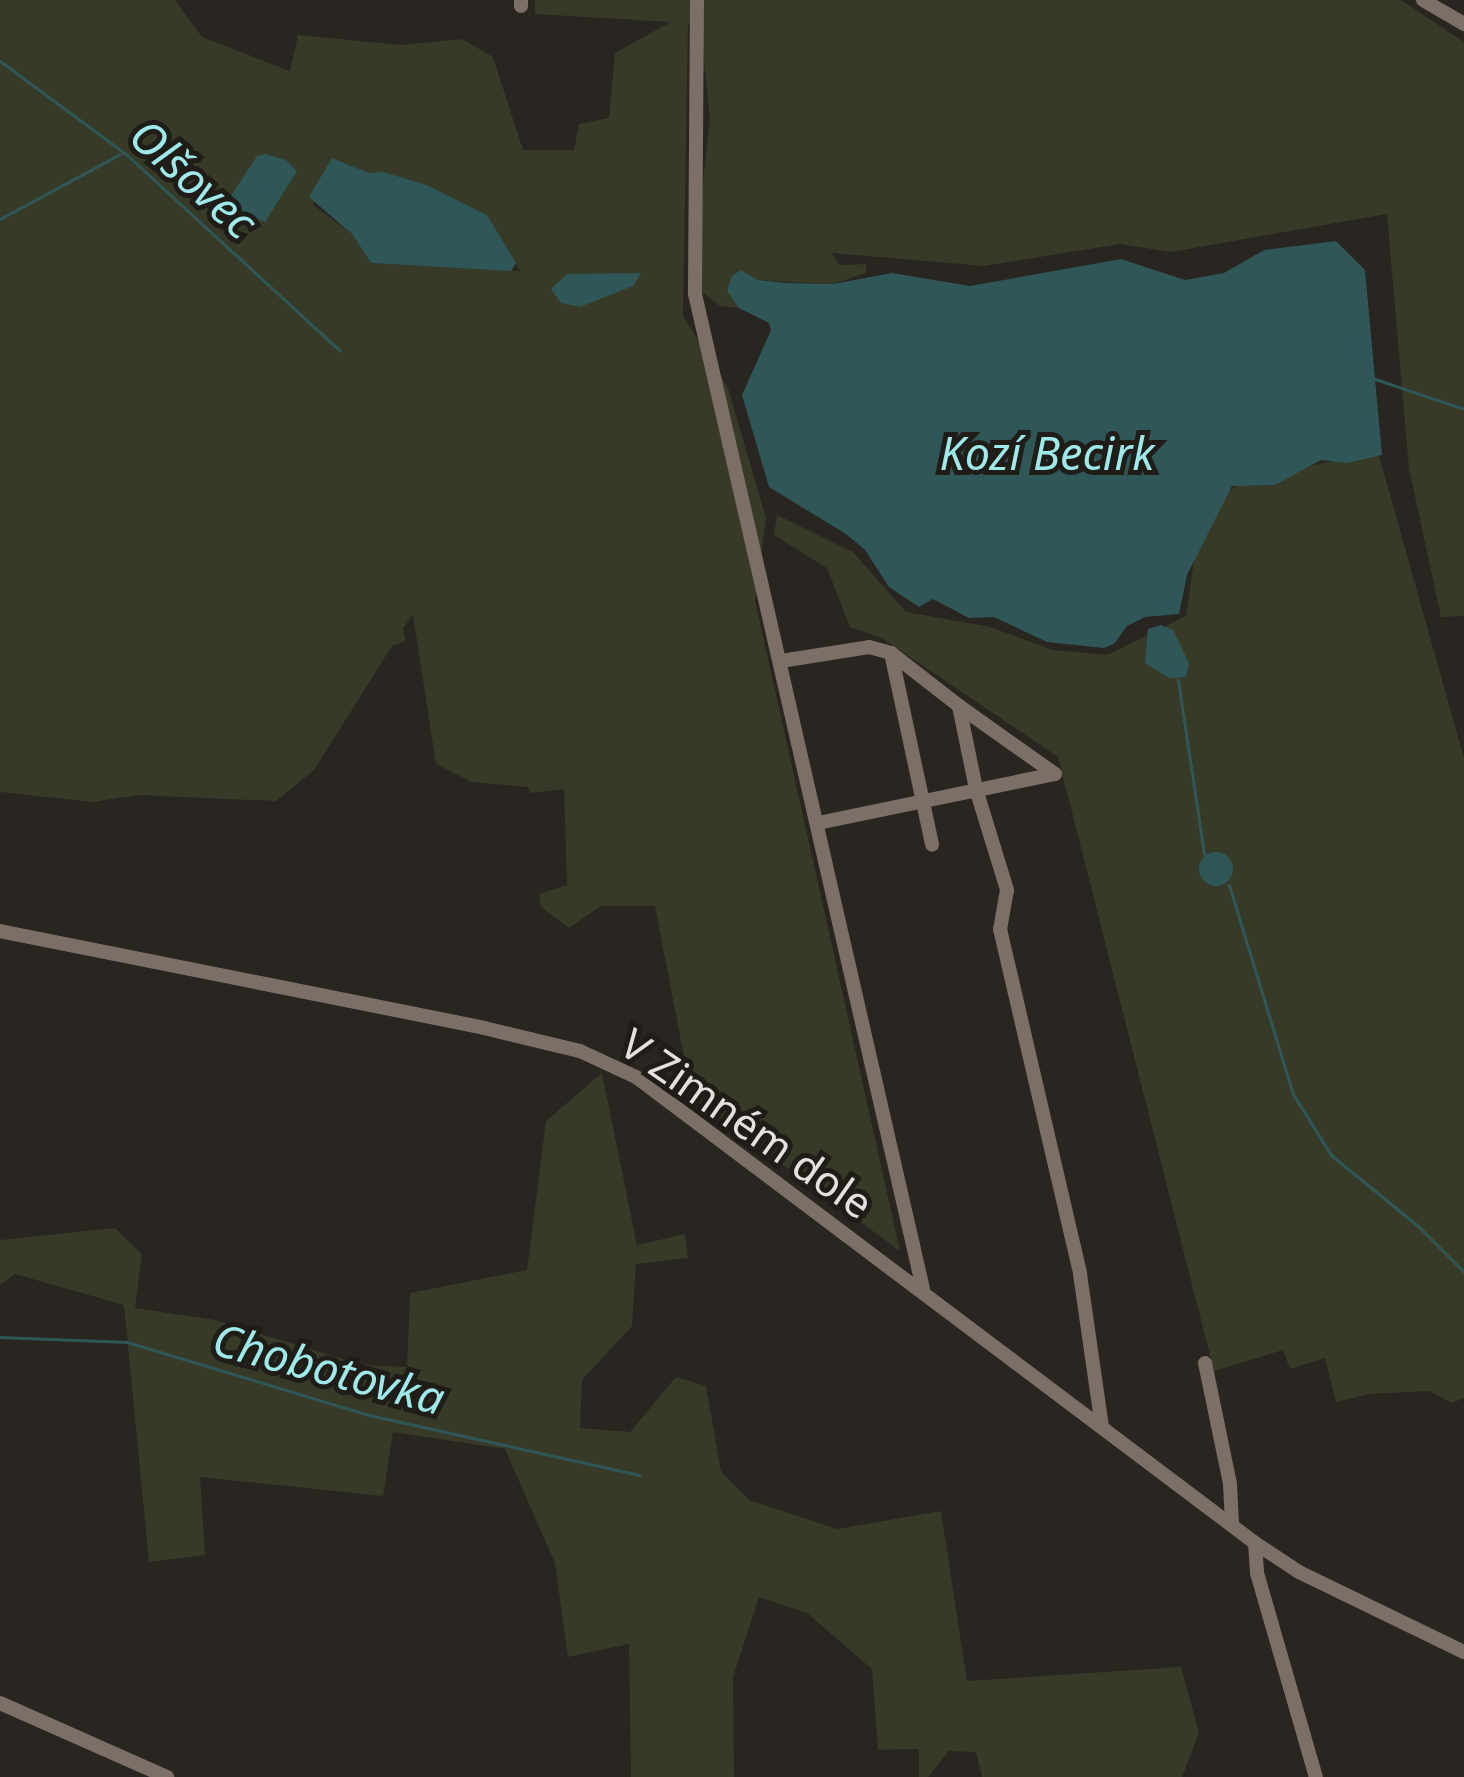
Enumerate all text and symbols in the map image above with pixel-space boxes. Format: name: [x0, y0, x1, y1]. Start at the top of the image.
water label: Olšovec: [120, 107, 268, 249]
water label: Kozí Becirk: [939, 426, 1155, 480]
street label: V Zimném dole: [611, 1018, 883, 1228]
water label: Chobotovka: [207, 1311, 451, 1425]

